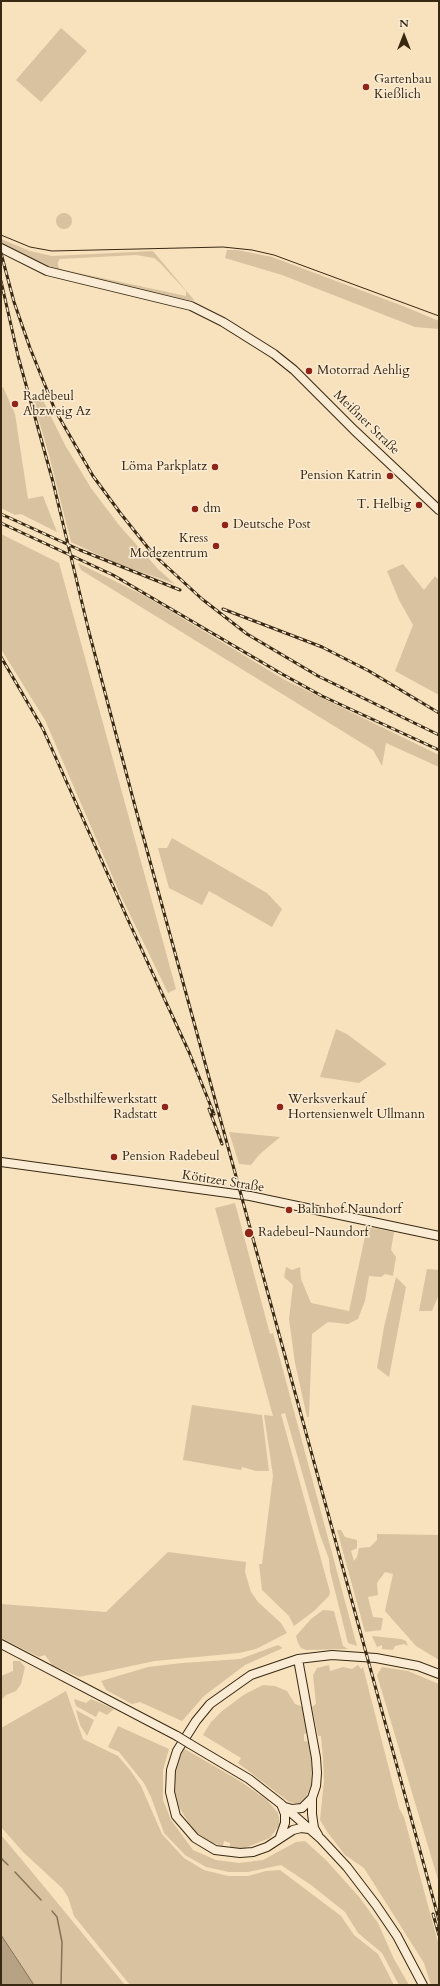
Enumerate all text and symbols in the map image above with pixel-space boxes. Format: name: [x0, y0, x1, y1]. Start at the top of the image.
north arrow: [384, 16, 424, 56]
text: N: [399, 16, 409, 31]
place label: Gartenbau Kießlich: [374, 72, 432, 103]
marker: Gartenbau Kießlich: [361, 82, 371, 92]
place label: Motorrad Aehlig: [317, 363, 409, 379]
marker: Motorrad Aehlig: [304, 366, 314, 376]
street label: Meißner Straße: [330, 388, 402, 458]
place label: Radebeul Abzweig Az: [23, 389, 91, 420]
marker: Radebeul Abzweig Az: [10, 399, 20, 409]
place label: Löma Parkplatz: [121, 459, 207, 475]
marker: Löma Parkplatz: [210, 462, 220, 472]
place label: Pension Katrin: [300, 468, 382, 484]
marker: Pension Katrin: [385, 471, 395, 481]
place label: T. Helbig: [357, 497, 411, 513]
marker: T. Helbig: [414, 500, 424, 510]
place label: dm: [203, 501, 221, 517]
marker: dm: [190, 504, 200, 514]
place label: Deutsche Post: [233, 517, 311, 533]
marker: Deutsche Post: [220, 520, 230, 530]
place label: Kress Modezentrum: [130, 531, 208, 562]
marker: Kress Modezentrum: [211, 541, 221, 551]
place label: Selbsthilfewerkstatt Radstatt: [52, 1092, 157, 1123]
place label: Werksverkauf Hortensienwelt Ullmann: [288, 1092, 425, 1123]
marker: Selbsthilfewerkstatt Radstatt: [160, 1102, 170, 1112]
marker: Werksverkauf Hortensienwelt Ullmann: [275, 1102, 285, 1112]
place label: Pension Radebeul: [122, 1149, 220, 1165]
marker: Pension Radebeul: [109, 1152, 119, 1162]
street label: Kötitzer Straße: [181, 1168, 265, 1196]
place label: Bahnhof Naundorf: [297, 1202, 401, 1218]
marker: Bahnhof Naundorf: [284, 1205, 294, 1215]
place label: Radebeul-Naundorf: [258, 1225, 368, 1241]
marker: Radebeul-Naundorf: [243, 1227, 255, 1239]

